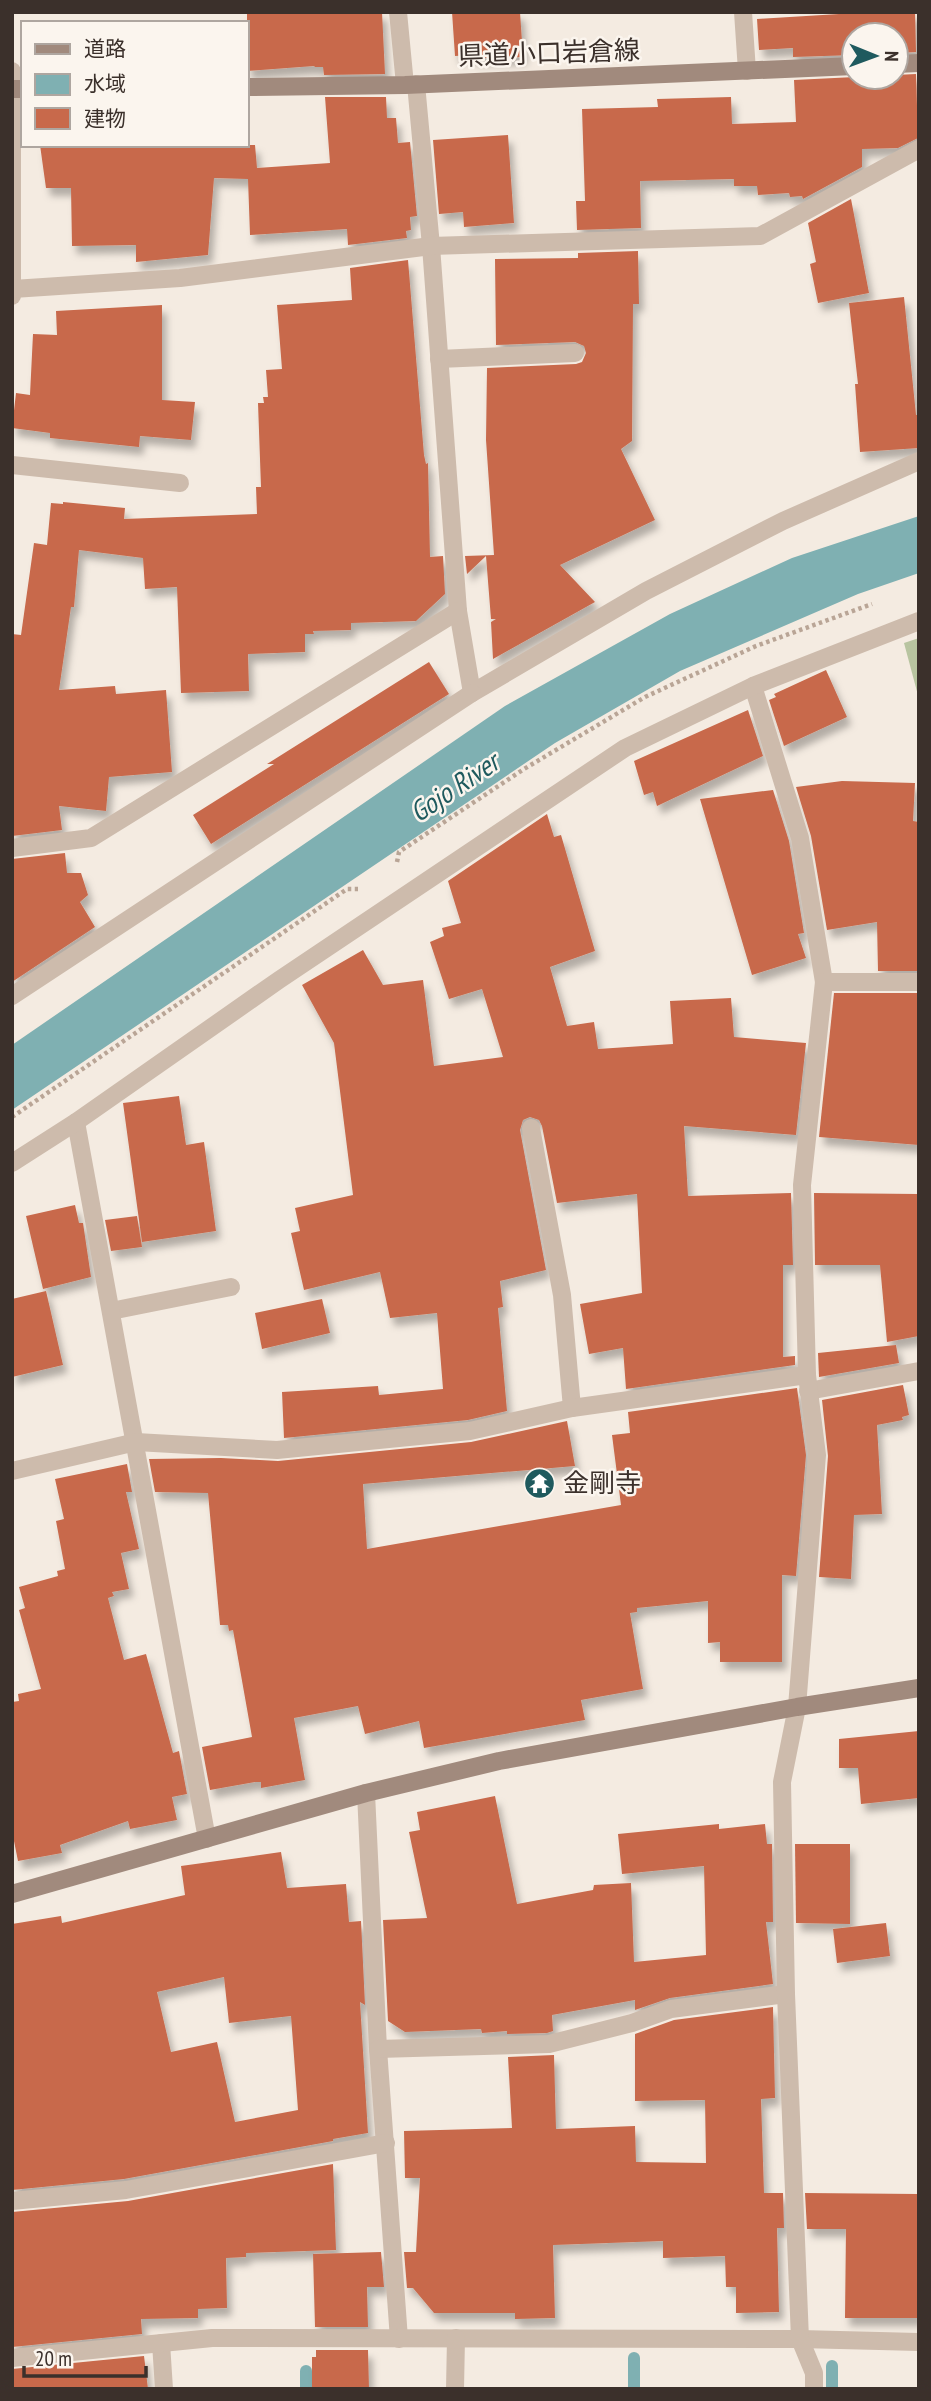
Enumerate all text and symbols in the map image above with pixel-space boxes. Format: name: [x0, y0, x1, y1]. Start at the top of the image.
legend: [21, 21, 248, 147]
north arrow: [840, 21, 910, 91]
street label: 県道小口岩倉線: [457, 33, 641, 72]
text: 道路: [84, 35, 126, 62]
text: N: [880, 51, 904, 62]
text: 水域: [84, 70, 126, 97]
text: 建物: [84, 105, 126, 132]
water label: Gojo River: [402, 741, 509, 830]
temple icon: 金剛寺: [523, 1466, 557, 1500]
place label: 金剛寺: [563, 1466, 641, 1499]
scale bar: [24, 2334, 147, 2378]
text: 20 m: [35, 2345, 72, 2372]

